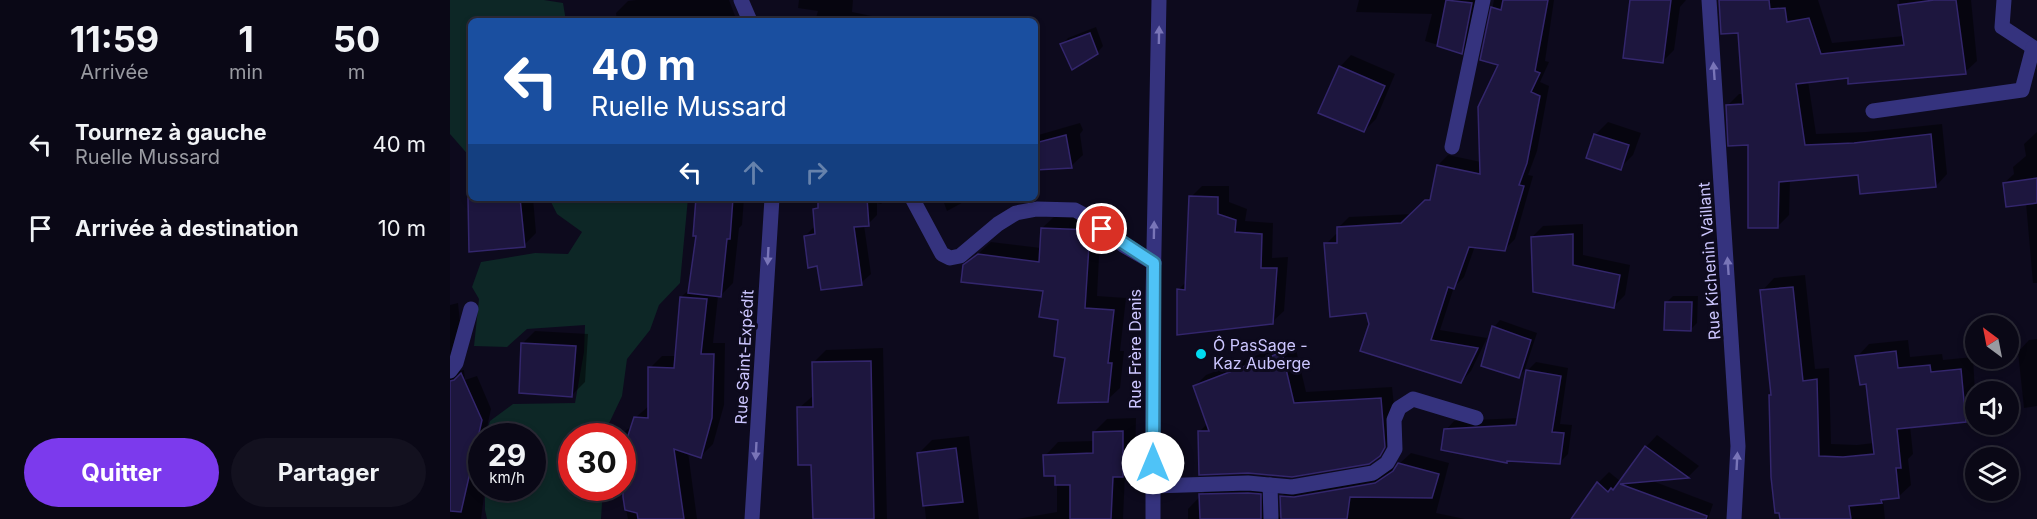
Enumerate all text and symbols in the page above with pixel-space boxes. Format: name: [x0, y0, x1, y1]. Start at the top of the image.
text: 11:59: [70, 17, 159, 61]
text: 1: [238, 17, 254, 61]
text: 50: [333, 17, 380, 61]
one-way arrow: [1154, 25, 1163, 44]
text: 40 m: [591, 39, 696, 90]
icon: left: [492, 42, 570, 120]
text: Arrivée: [80, 60, 149, 84]
text: min: [229, 60, 263, 84]
text: m: [348, 60, 365, 84]
one-way arrow: [1710, 62, 1719, 81]
text: Ruelle Mussard: [591, 90, 787, 123]
text: Tournez à gauche: [75, 119, 267, 145]
icon: left: [24, 128, 57, 161]
text: 40 m: [372, 131, 426, 157]
text: Ruelle Mussard: [75, 145, 220, 169]
icon: left: [674, 156, 707, 189]
icon: ahead: [737, 156, 770, 189]
icon: right: [800, 156, 833, 189]
street label: Rue Kichenin Vaillant: [1694, 181, 1724, 341]
pin: [1076, 203, 1127, 254]
icon: arrive: [24, 212, 57, 245]
icon: arrive: [1085, 212, 1118, 245]
text: Arrivée à destination: [75, 215, 299, 241]
text: 10 m: [378, 215, 426, 241]
one-way arrow: [1150, 220, 1159, 239]
one-way arrow: [763, 247, 773, 266]
one-way arrow: [1723, 256, 1732, 275]
street label: Rue Saint-Expédit: [730, 289, 758, 425]
street label: Rue Frère Denis: [1125, 289, 1145, 409]
north arrow: [1965, 315, 2019, 369]
map controls: [1965, 315, 2019, 501]
place label: Ô PasSage - Kaz Auberge: [1213, 335, 1311, 373]
marker: Ô PasSage - Kaz Auberge: [1194, 347, 1208, 361]
button: sound: [1965, 381, 2019, 435]
speed limit sign: 30: [558, 423, 636, 501]
position arrow: [1121, 431, 1185, 495]
text: 29: [488, 437, 526, 473]
button: Quitter: [24, 438, 219, 507]
button: Partager: [231, 438, 426, 507]
one-way arrow: [751, 442, 761, 461]
button: layers: [1965, 447, 2019, 501]
one-way arrow: [1733, 451, 1742, 470]
text: km/h: [489, 468, 525, 487]

